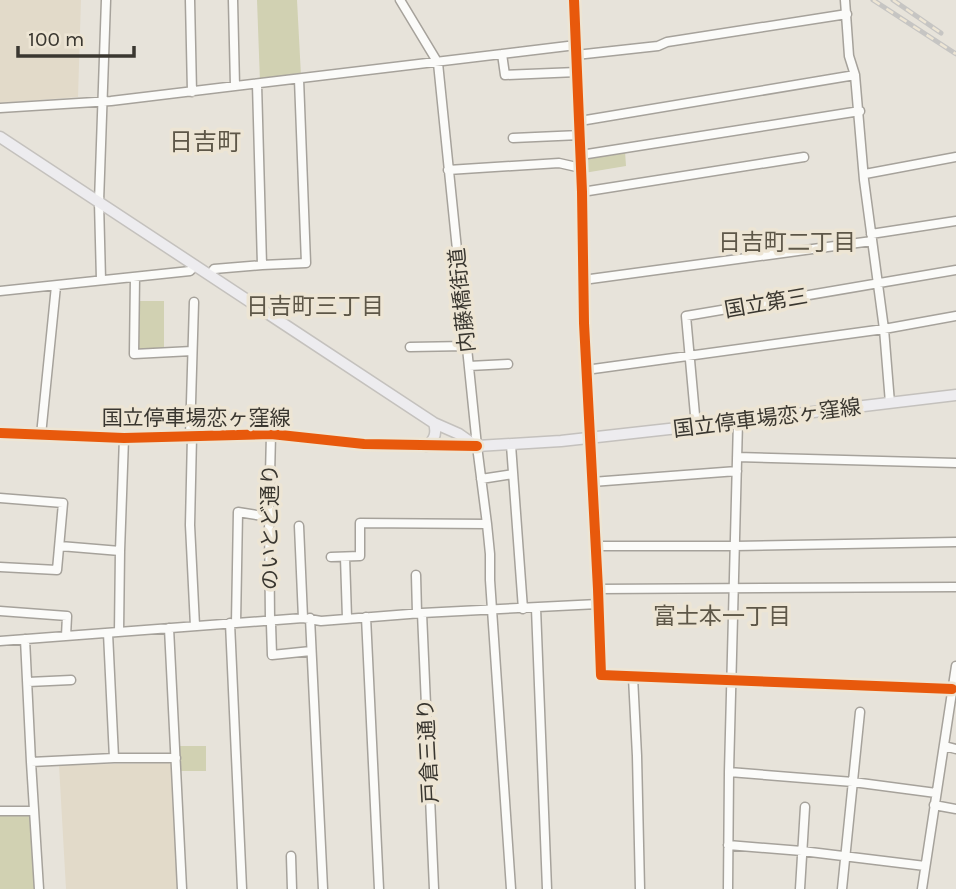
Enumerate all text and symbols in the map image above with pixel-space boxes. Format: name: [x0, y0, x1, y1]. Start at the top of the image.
scale bar: [18, 14, 133, 58]
text: 100 m: [28, 27, 85, 51]
district label: 日吉町: [169, 128, 241, 156]
district label: 日吉町二丁目: [718, 229, 856, 256]
street label: 内藤橋街道: [445, 247, 479, 353]
street label: 国立第三: [723, 284, 809, 322]
district label: 日吉町三丁目: [246, 293, 384, 320]
street label: 国立停車場恋ヶ窪線: [672, 395, 862, 441]
street label: 国立停車場恋ヶ窪線: [102, 406, 291, 430]
street label: のいとど通り: [258, 464, 282, 590]
district label: 富士本一丁目: [653, 603, 791, 630]
street label: 戸倉三通り: [413, 698, 443, 804]

